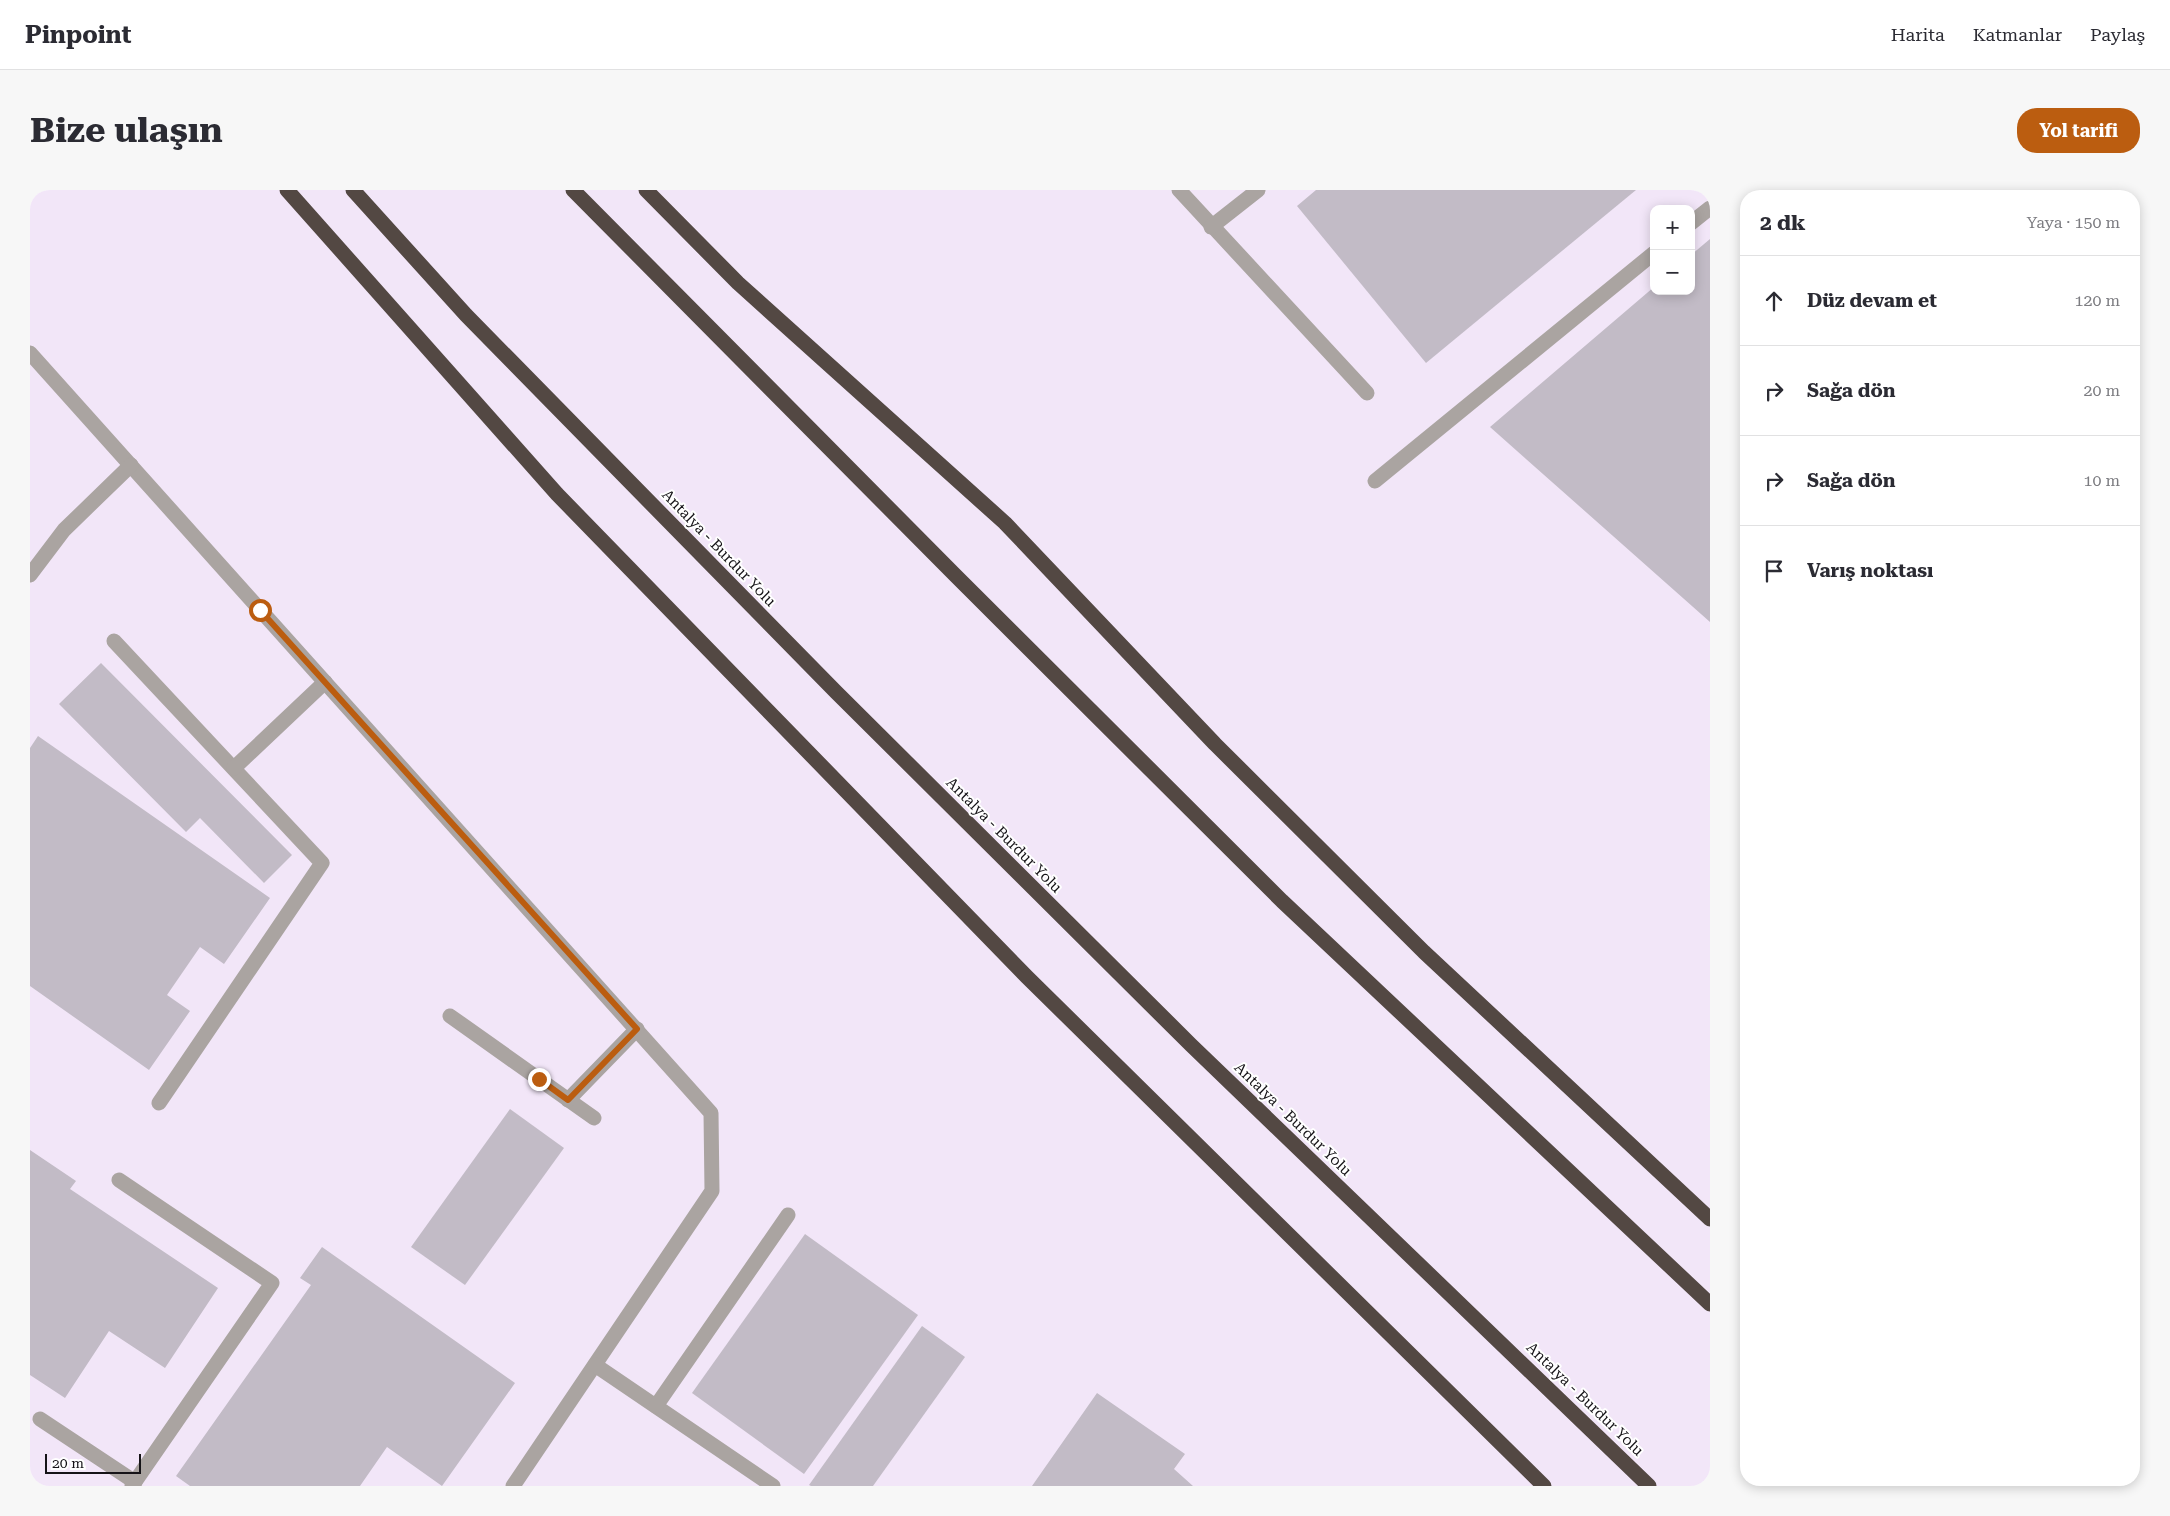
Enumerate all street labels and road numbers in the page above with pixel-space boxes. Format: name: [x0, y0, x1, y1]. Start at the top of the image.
street label: Antalya - Burdur Yolu: [658, 486, 780, 611]
street label: Antalya - Burdur Yolu: [943, 774, 1066, 897]
street label: Antalya - Burdur Yolu: [1231, 1058, 1356, 1180]
street label: Antalya - Burdur Yolu: [1523, 1338, 1648, 1460]

